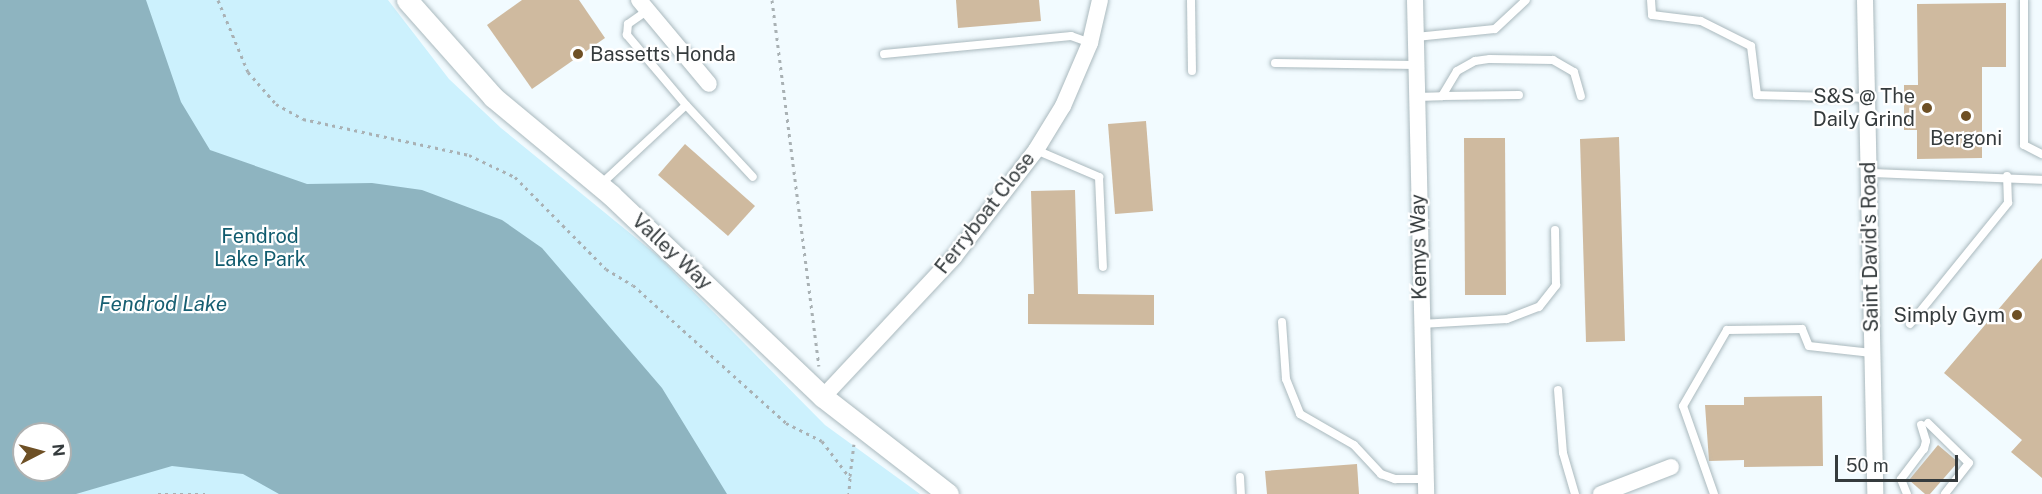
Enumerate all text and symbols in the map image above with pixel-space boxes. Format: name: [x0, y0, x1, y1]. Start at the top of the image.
place label: Bassetts Honda: [590, 42, 736, 66]
marker: Bassetts Honda: [571, 47, 585, 61]
place label: S&S @ The Daily Grind: [1813, 84, 1915, 131]
marker: S&S @ The Daily Grind: [1920, 101, 1934, 115]
marker: Bergoni: [1959, 109, 1973, 123]
place label: Bergoni: [1930, 126, 2002, 150]
street label: Ferryboat Close: [930, 147, 1040, 279]
street label: Saint David's Road: [1857, 162, 1883, 332]
street label: Kemys Way: [1406, 194, 1432, 300]
street label: Valley Way: [627, 209, 717, 295]
park label: Fendrod Lake Park: [214, 224, 306, 271]
water label: Fendrod Lake: [99, 291, 227, 317]
place label: Simply Gym: [1893, 303, 2005, 327]
marker: Simply Gym: [2010, 308, 2024, 322]
north arrow: [12, 422, 72, 482]
text: N: [48, 443, 69, 457]
scale bar: [1838, 443, 1961, 481]
text: 50 m: [1846, 455, 1889, 476]

